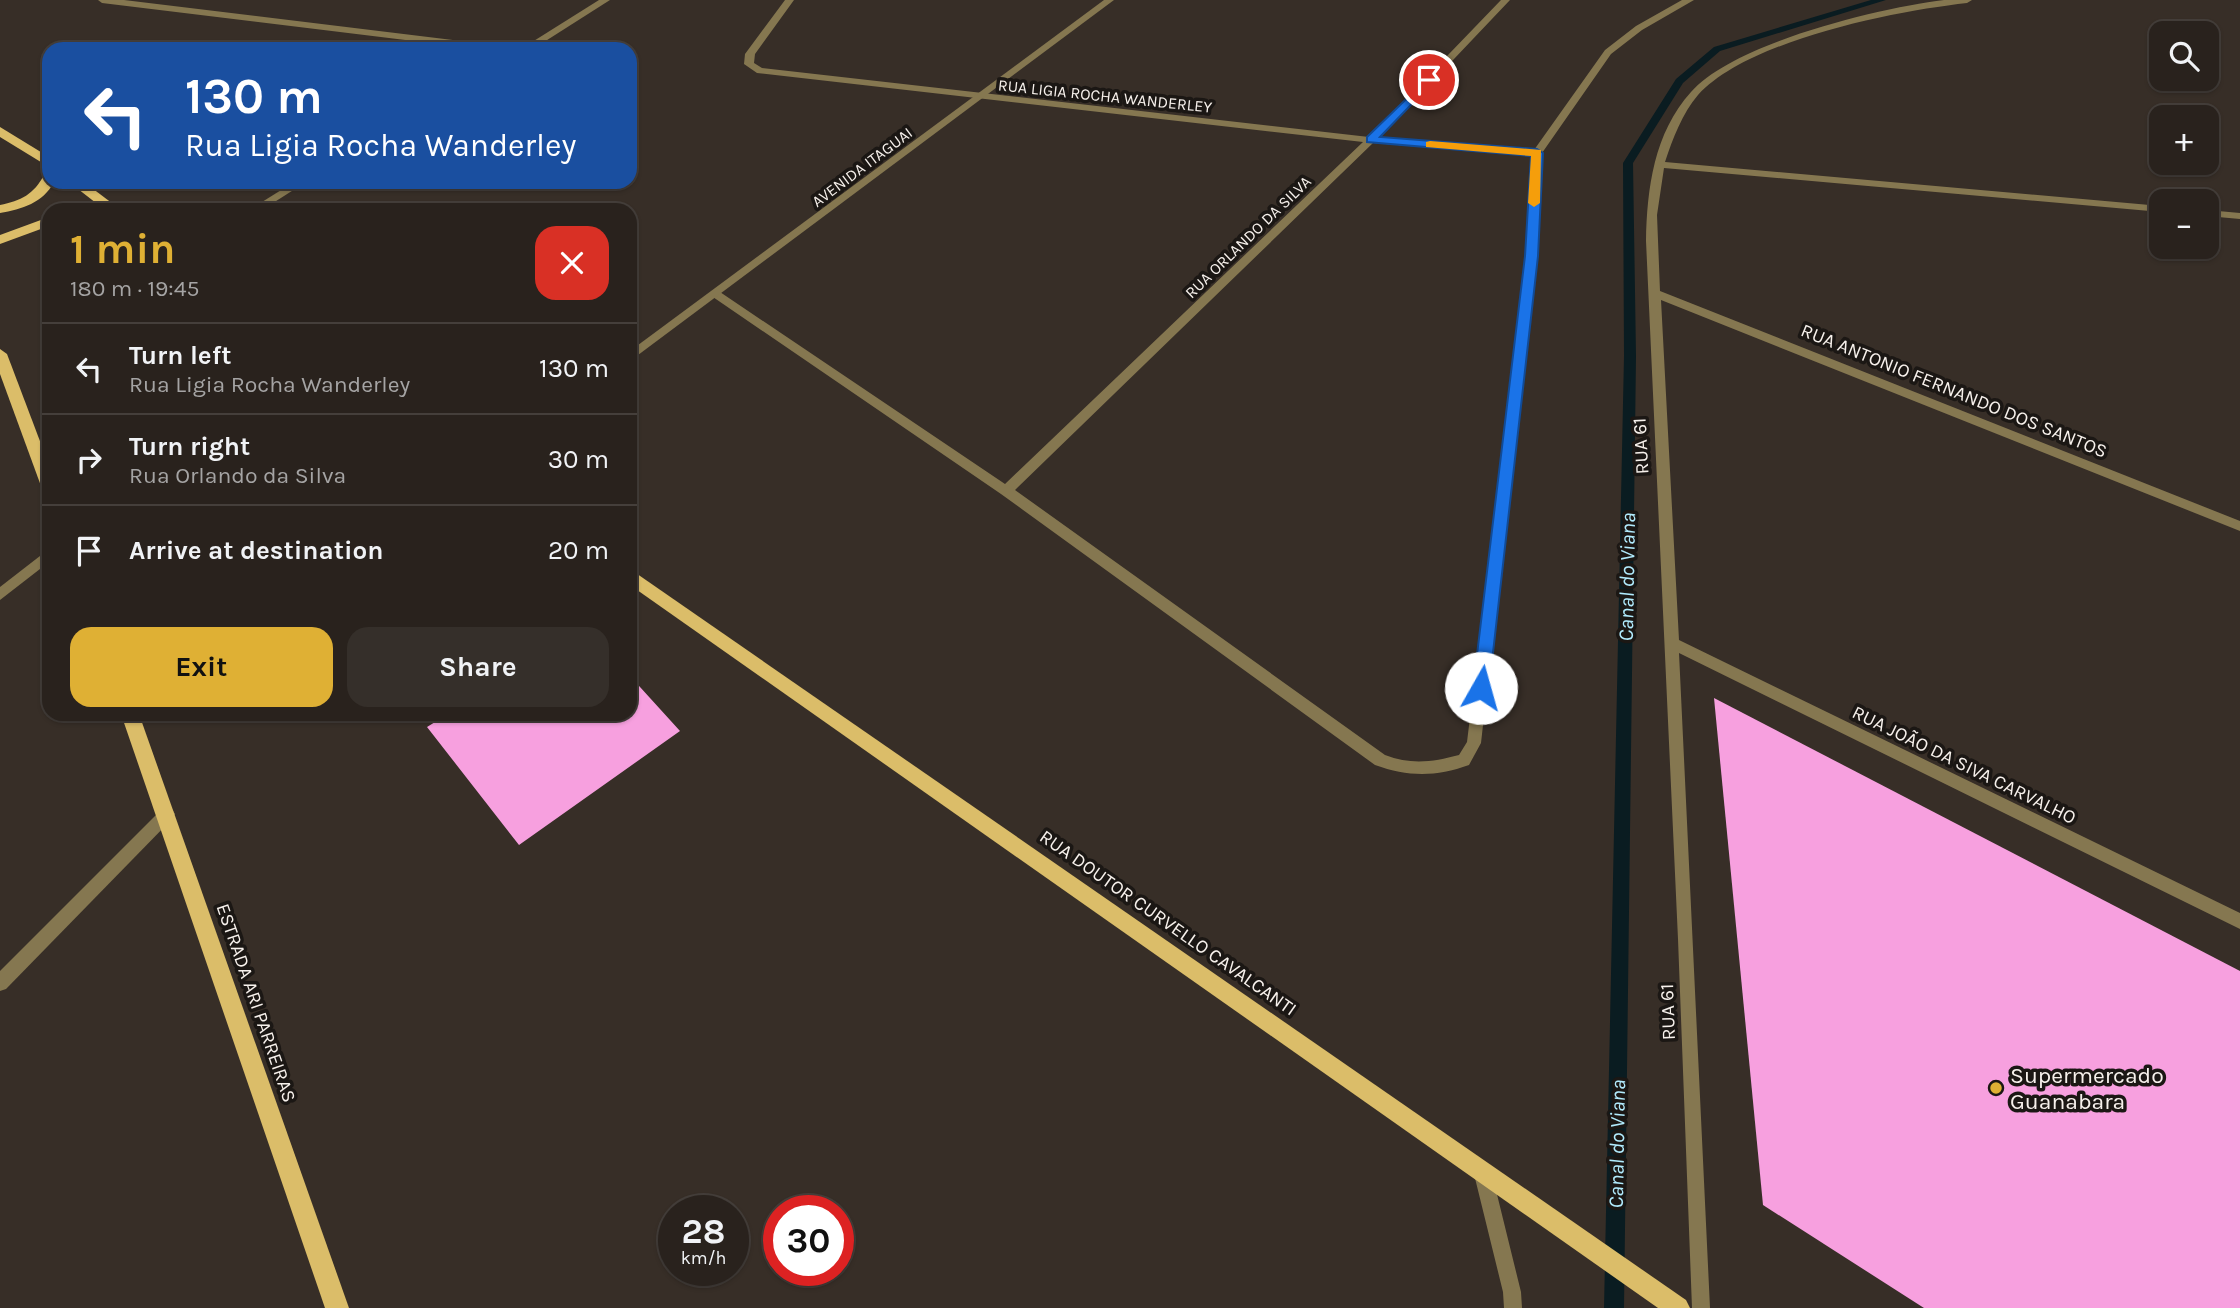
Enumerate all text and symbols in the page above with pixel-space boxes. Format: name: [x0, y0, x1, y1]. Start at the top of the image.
map controls: [2149, 21, 2219, 259]
button: search: [2149, 21, 2219, 91]
pin: [1399, 50, 1459, 110]
icon: arrive: [1410, 61, 1448, 99]
text: 130 m: [185, 68, 323, 125]
icon: left: [70, 70, 161, 161]
street label: RUA LIGIA ROCHA WANDERLEY: [997, 75, 1213, 117]
button: +: [2149, 105, 2219, 175]
street label: AVENIDA ITAGUAI: [808, 123, 916, 211]
text: Rua Ligia Rocha Wanderley: [185, 127, 576, 164]
street label: RUA ORLANDO DA SILVA: [1181, 172, 1315, 302]
button: −: [2149, 189, 2219, 259]
text: 1 min: [70, 224, 175, 274]
button: close: [535, 226, 609, 300]
text: 180 m · 19:45: [70, 275, 199, 302]
street label: RUA ANTONIO FERNANDO DOS SANTOS: [1798, 319, 2110, 463]
text: Turn left: [129, 340, 231, 371]
icon: left: [70, 350, 108, 388]
text: 130 m: [539, 353, 609, 384]
text: Rua Ligia Rocha Wanderley: [129, 371, 410, 398]
street label: RUA 61: [1629, 417, 1653, 475]
text: Turn right: [129, 431, 250, 462]
icon: right: [70, 441, 108, 479]
text: 30 m: [548, 444, 609, 475]
text: Rua Orlando da Silva: [129, 462, 346, 489]
water label: Canal do Viana: [1614, 512, 1640, 642]
icon: arrive: [70, 532, 108, 570]
text: Arrive at destination: [129, 535, 383, 566]
text: 20 m: [548, 535, 609, 566]
button: Exit: [70, 627, 333, 707]
button: Share: [347, 627, 609, 707]
position arrow: [1444, 651, 1518, 725]
street label: RUA JOÃO DA SIVA CARVALHO: [1848, 701, 2080, 829]
street label: RUA DOUTOR CURVELLO CAVALCANTI: [1035, 826, 1301, 1020]
street label: ESTRADA ARI PARREIRAS: [212, 901, 300, 1105]
street label: RUA 61: [1656, 983, 1680, 1041]
place label: Supermercado Guanabara: [2010, 1062, 2164, 1115]
water label: Canal do Viana: [1604, 1079, 1630, 1209]
marker: Supermercado Guanabara: [1988, 1080, 2004, 1096]
speed limit sign: 30: [763, 1195, 854, 1286]
text: 28: [682, 1211, 725, 1252]
text: km/h: [681, 1247, 726, 1269]

